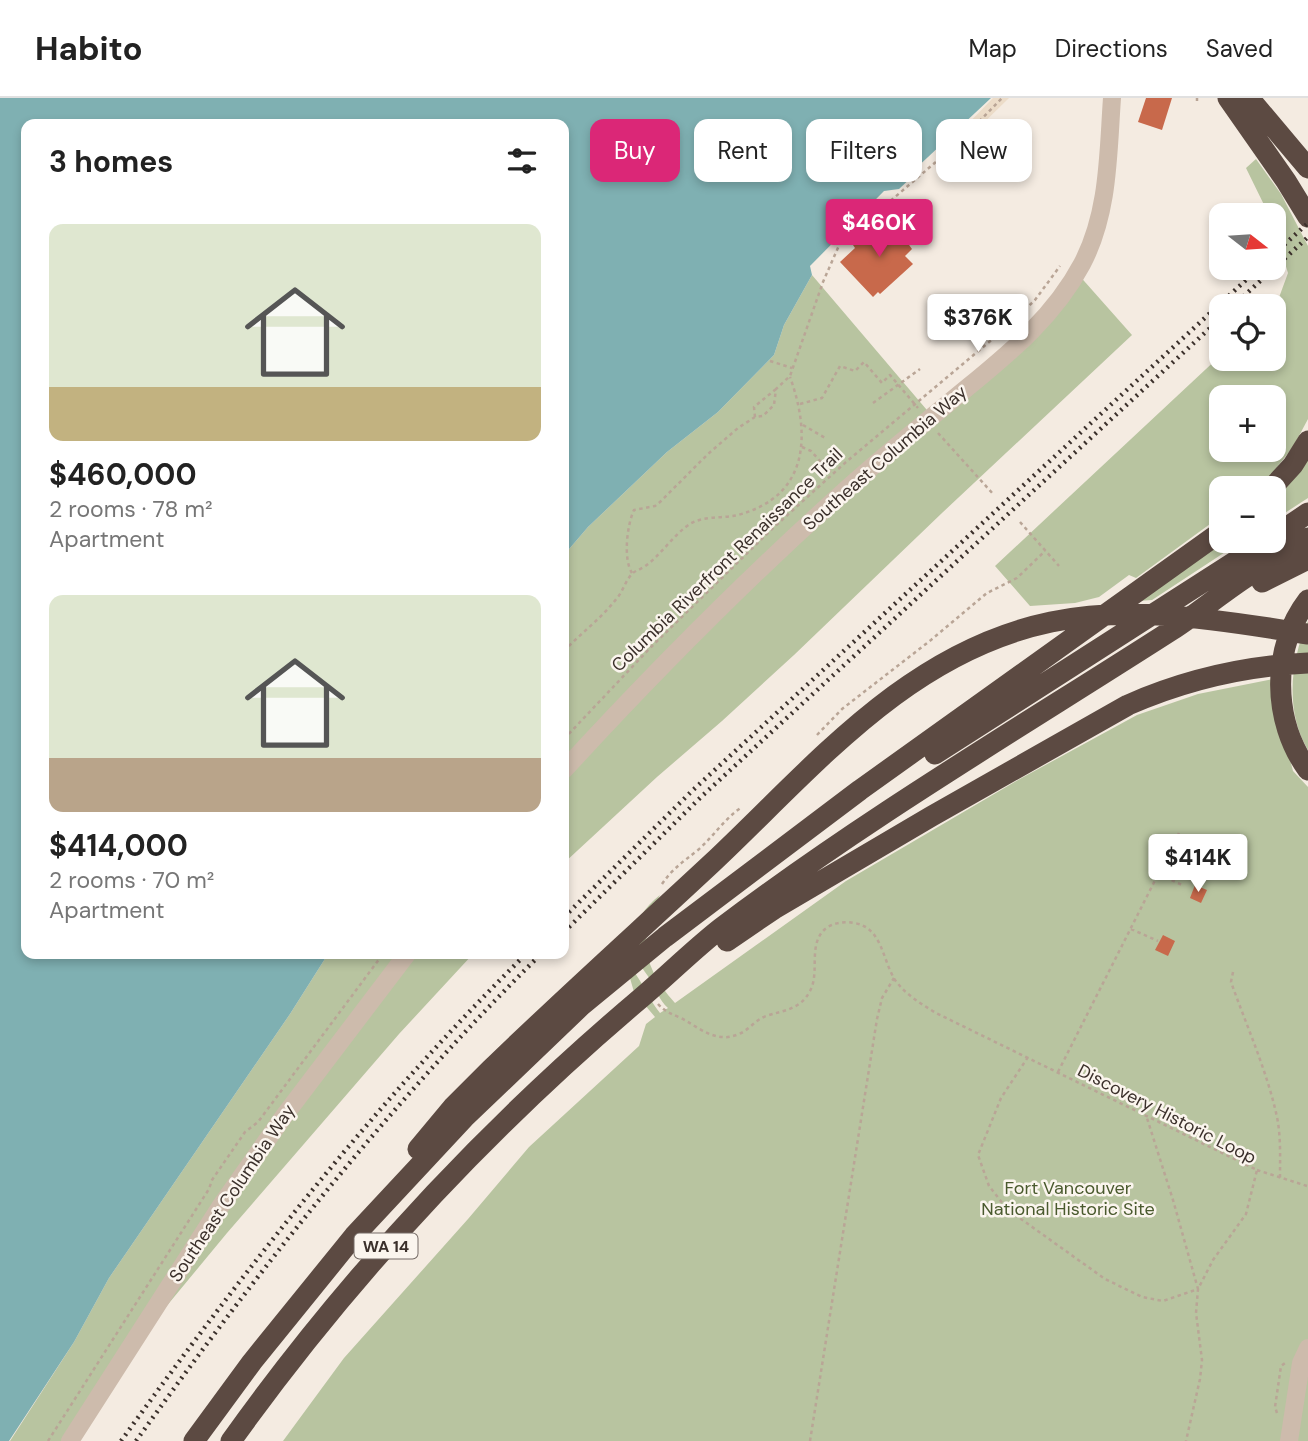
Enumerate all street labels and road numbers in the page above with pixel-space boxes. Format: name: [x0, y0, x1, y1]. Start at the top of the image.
street label: Southeast Columbia Way: [798, 380, 972, 536]
street label: Columbia Riverfront Renaissance Trail: [606, 443, 848, 677]
street label: Discovery Historic Loop: [1074, 1058, 1260, 1170]
street label: Southeast Columbia Way: [163, 1099, 301, 1287]
road number: WA 14: [354, 1234, 418, 1258]

